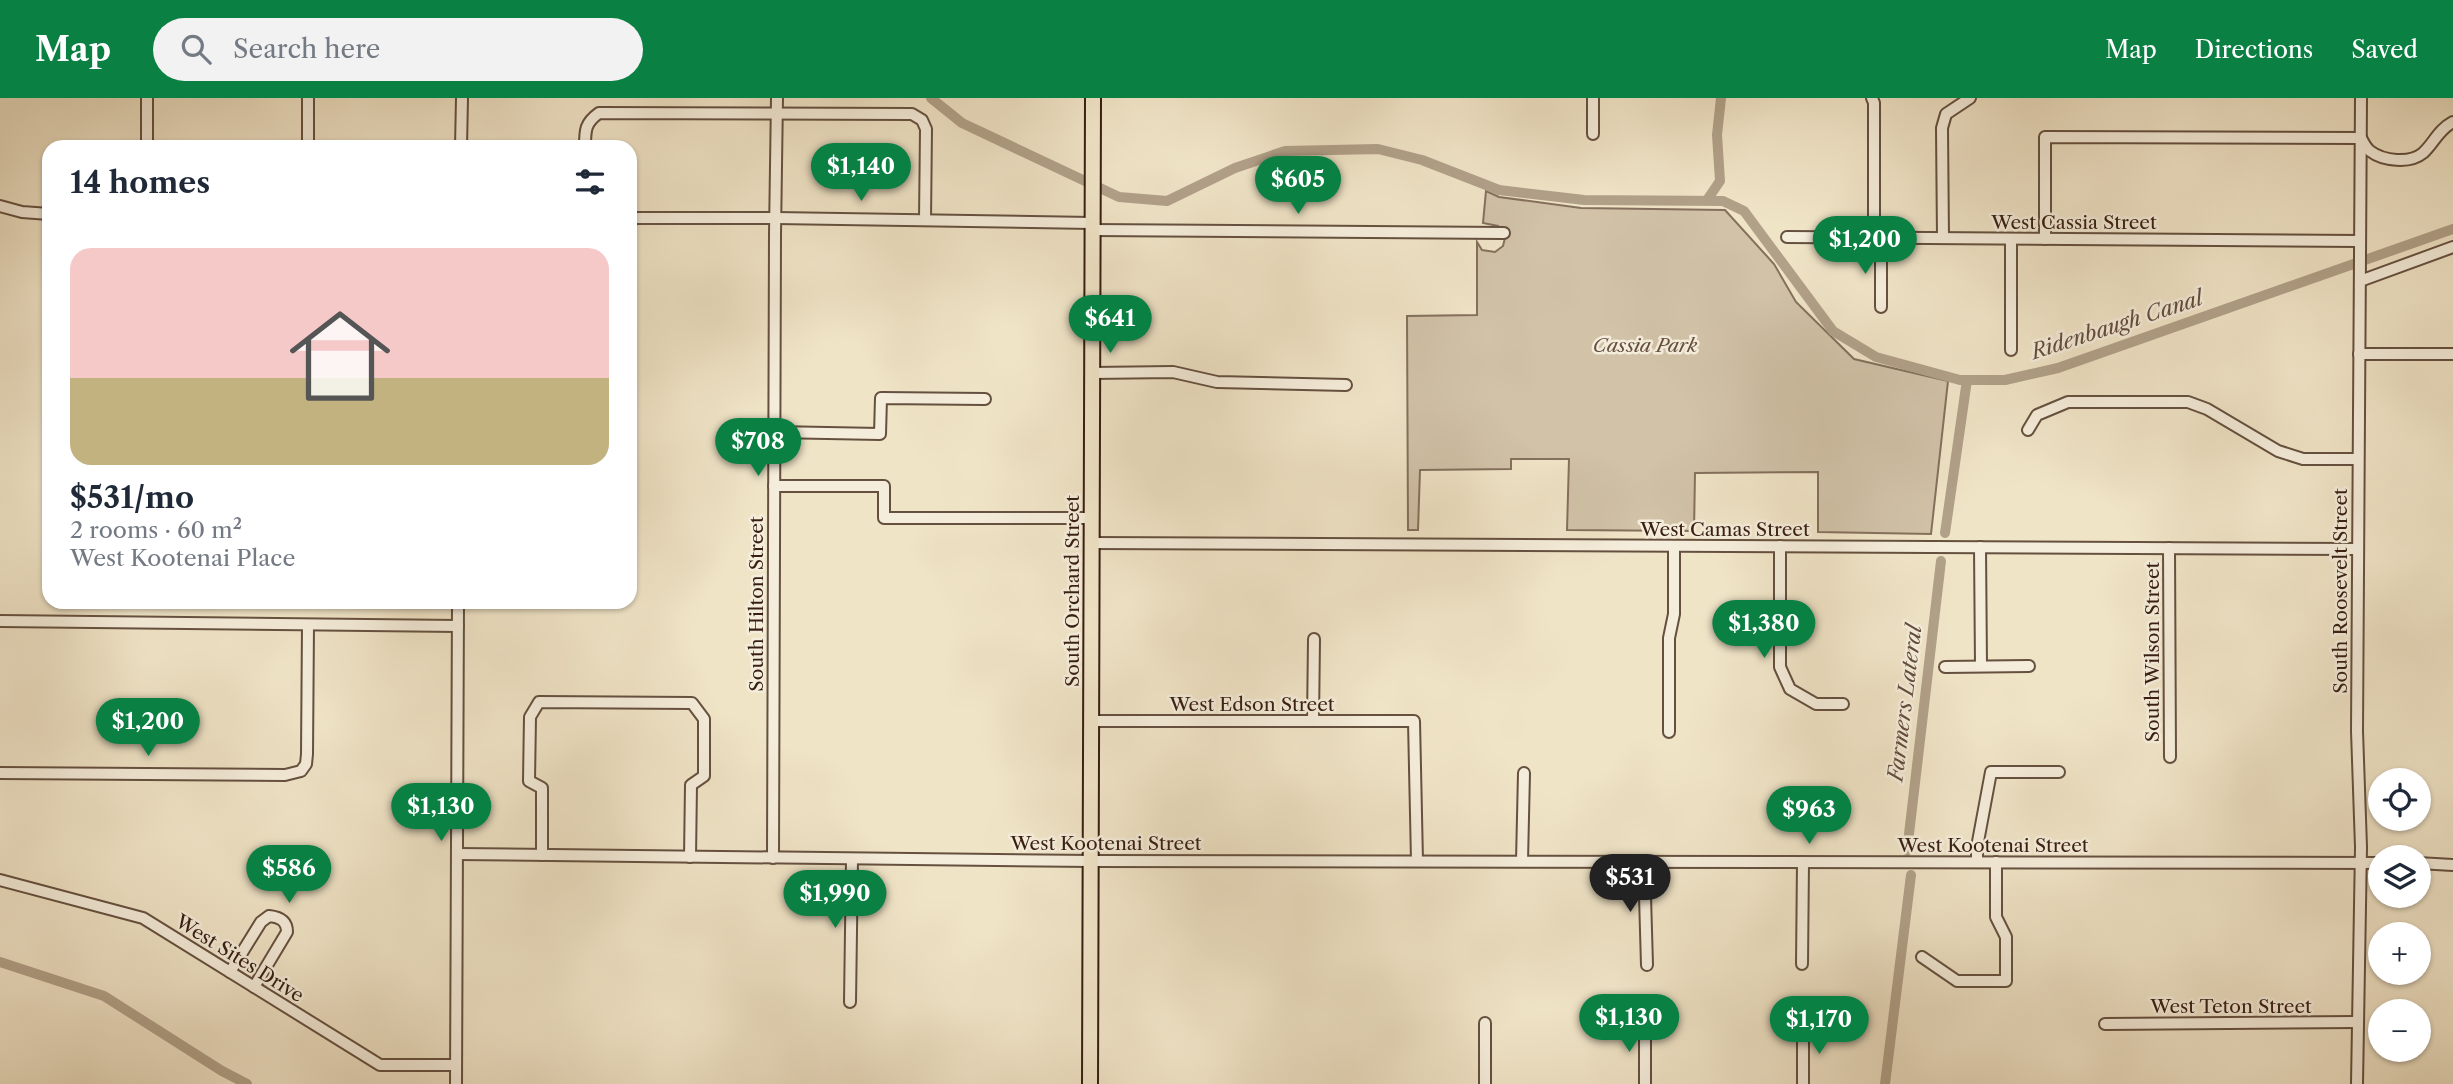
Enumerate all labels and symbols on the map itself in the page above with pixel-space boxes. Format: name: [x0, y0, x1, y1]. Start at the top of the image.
pin: $1,140: [804, 144, 918, 203]
pin: $605: [1257, 156, 1339, 216]
street label: West Cassia Street: [1990, 211, 2157, 234]
pin: $1,200: [1808, 216, 1922, 276]
water label: Ridenbaugh Canal: [2026, 284, 2208, 365]
pin: $641: [1069, 296, 1151, 355]
park label: Cassia Park: [1593, 334, 1697, 357]
pin: $708: [717, 418, 799, 478]
street label: South Roosevelt Street: [2329, 488, 2352, 694]
street label: South Orchard Street: [1061, 495, 1084, 687]
street label: South Hilton Street: [745, 516, 768, 692]
street label: West Camas Street: [1639, 518, 1810, 541]
street label: South Wilson Street: [2141, 561, 2164, 742]
pin: $1,380: [1707, 601, 1821, 660]
water label: Farmers Lateral: [1882, 621, 1927, 785]
street label: West Edson Street: [1168, 693, 1335, 716]
pin: $1,200: [91, 698, 205, 758]
pin: $1,130: [384, 784, 498, 843]
pin: $963: [1768, 786, 1850, 846]
street label: West Kootenai Street: [1009, 832, 1202, 855]
street label: West Kootenai Street: [1896, 834, 2089, 857]
pin: $586: [248, 846, 330, 905]
pin: $531: [1589, 854, 1671, 914]
pin: $1,990: [778, 870, 892, 930]
street label: West Sites Drive: [170, 909, 308, 1007]
pin: $1,130: [1572, 995, 1686, 1054]
street label: West Teton Street: [2149, 995, 2312, 1018]
pin: $1,170: [1762, 996, 1876, 1056]

